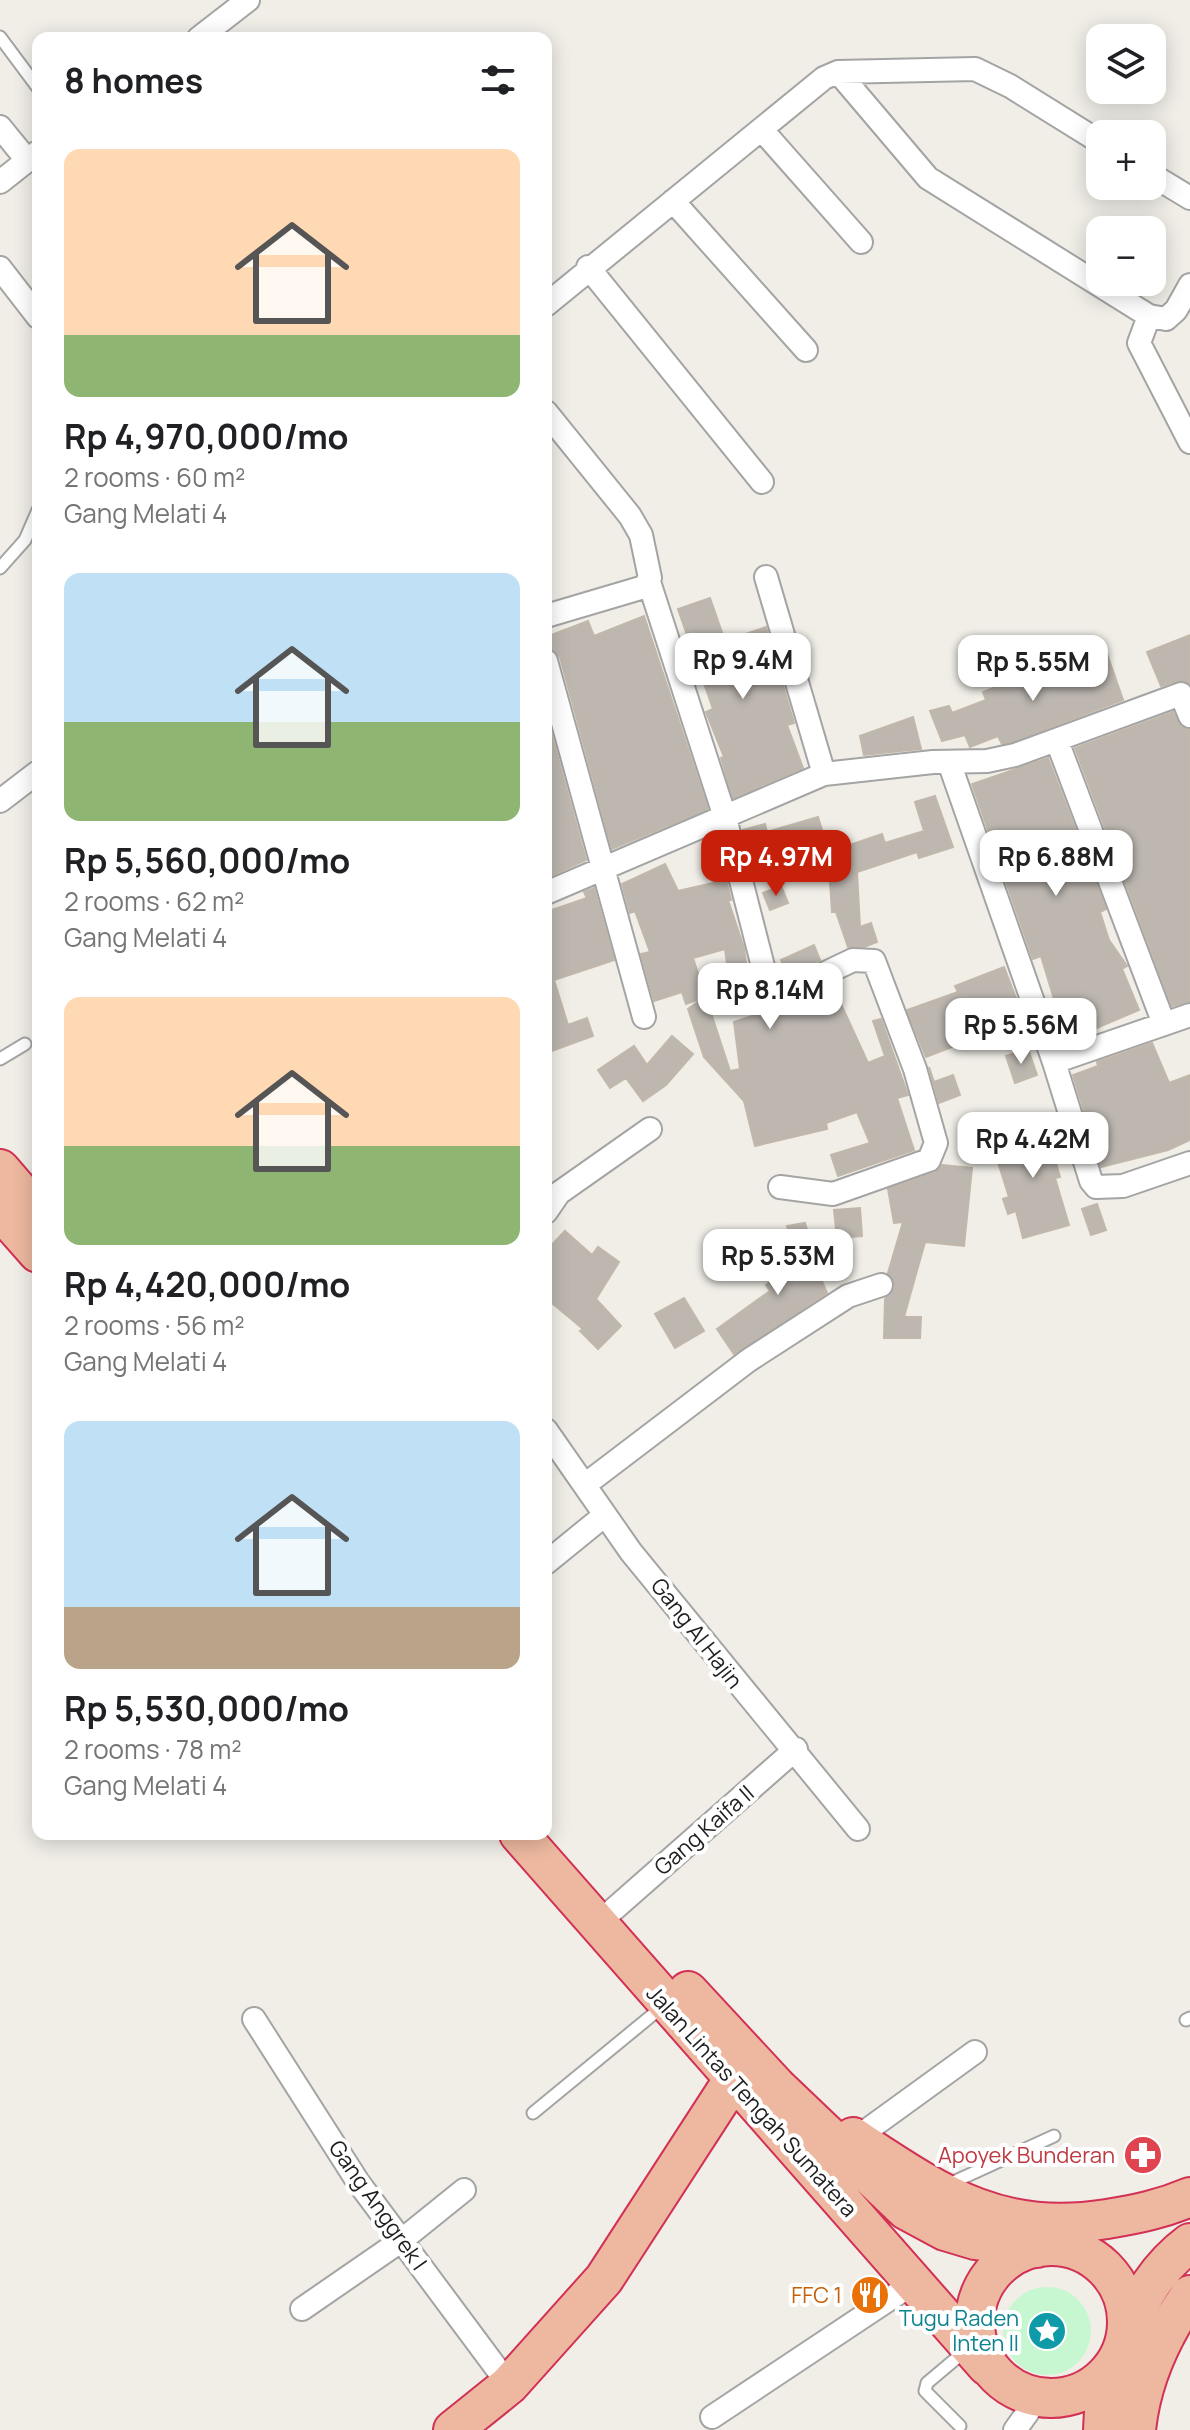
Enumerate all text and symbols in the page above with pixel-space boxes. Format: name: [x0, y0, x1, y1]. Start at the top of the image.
map controls: [1086, 24, 1166, 296]
button: layers: [1086, 24, 1166, 104]
text: 8 homes: [64, 57, 203, 103]
icon: filters: [476, 58, 520, 102]
button: +: [1086, 120, 1166, 200]
icon: home: [220, 201, 364, 345]
button: −: [1086, 216, 1166, 296]
text: Rp 4,970,000/mo: [64, 413, 348, 459]
text: 2 rooms · 60 m²: [64, 459, 246, 495]
text: Gang Melati 4: [64, 495, 227, 531]
icon: home: [220, 625, 364, 769]
pin: Rp 9.4M: [669, 633, 817, 701]
pin: Rp 5.55M: [950, 635, 1116, 703]
text: Rp 9.4M: [693, 641, 793, 677]
text: Rp 5.55M: [976, 643, 1090, 679]
pin: Rp 4.97M: [693, 830, 859, 898]
pin: Rp 6.88M: [973, 830, 1139, 898]
text: Rp 5,560,000/mo: [64, 837, 350, 883]
text: Rp 4.97M: [719, 838, 833, 874]
text: Rp 6.88M: [998, 838, 1114, 874]
text: 2 rooms · 62 m²: [64, 883, 244, 919]
text: Gang Melati 4: [64, 919, 227, 955]
pin: Rp 8.14M: [687, 963, 853, 1031]
text: Rp 8.14M: [716, 971, 824, 1007]
pin: Rp 5.56M: [938, 998, 1104, 1066]
text: Rp 5.56M: [963, 1006, 1079, 1042]
icon: home: [220, 1049, 364, 1193]
pin: Rp 4.42M: [950, 1112, 1116, 1180]
text: Rp 4.42M: [975, 1120, 1091, 1156]
pin: Rp 5.53M: [695, 1229, 861, 1297]
text: Rp 5.53M: [721, 1237, 835, 1273]
text: Rp 4,420,000/mo: [64, 1261, 350, 1307]
text: 2 rooms · 56 m²: [64, 1307, 245, 1343]
text: Gang Melati 4: [64, 1343, 227, 1379]
icon: home: [220, 1473, 364, 1617]
street label: Gang Al Hajin: [644, 1571, 750, 1695]
text: Rp 5,530,000/mo: [64, 1685, 349, 1731]
text: 2 rooms · 78 m²: [64, 1731, 242, 1767]
text: Gang Melati 4: [64, 1767, 227, 1803]
street label: Gang Kaifa II: [648, 1778, 760, 1882]
street label: Jalan Lintas Tengah Sumatera: [640, 1979, 864, 2223]
street label: Gang Anggrek I: [322, 2134, 434, 2276]
pharmacy icon: Apoyek Bunderan: [1122, 2134, 1164, 2176]
place label: Apoyek Bunderan: [938, 2140, 1115, 2170]
restaurant icon: FFC 1: [849, 2274, 891, 2316]
place label: FFC 1: [791, 2280, 842, 2310]
place label: Tugu Raden Inten II: [899, 2303, 1019, 2358]
place icon: Tugu Raden Inten II: [1026, 2310, 1068, 2352]

